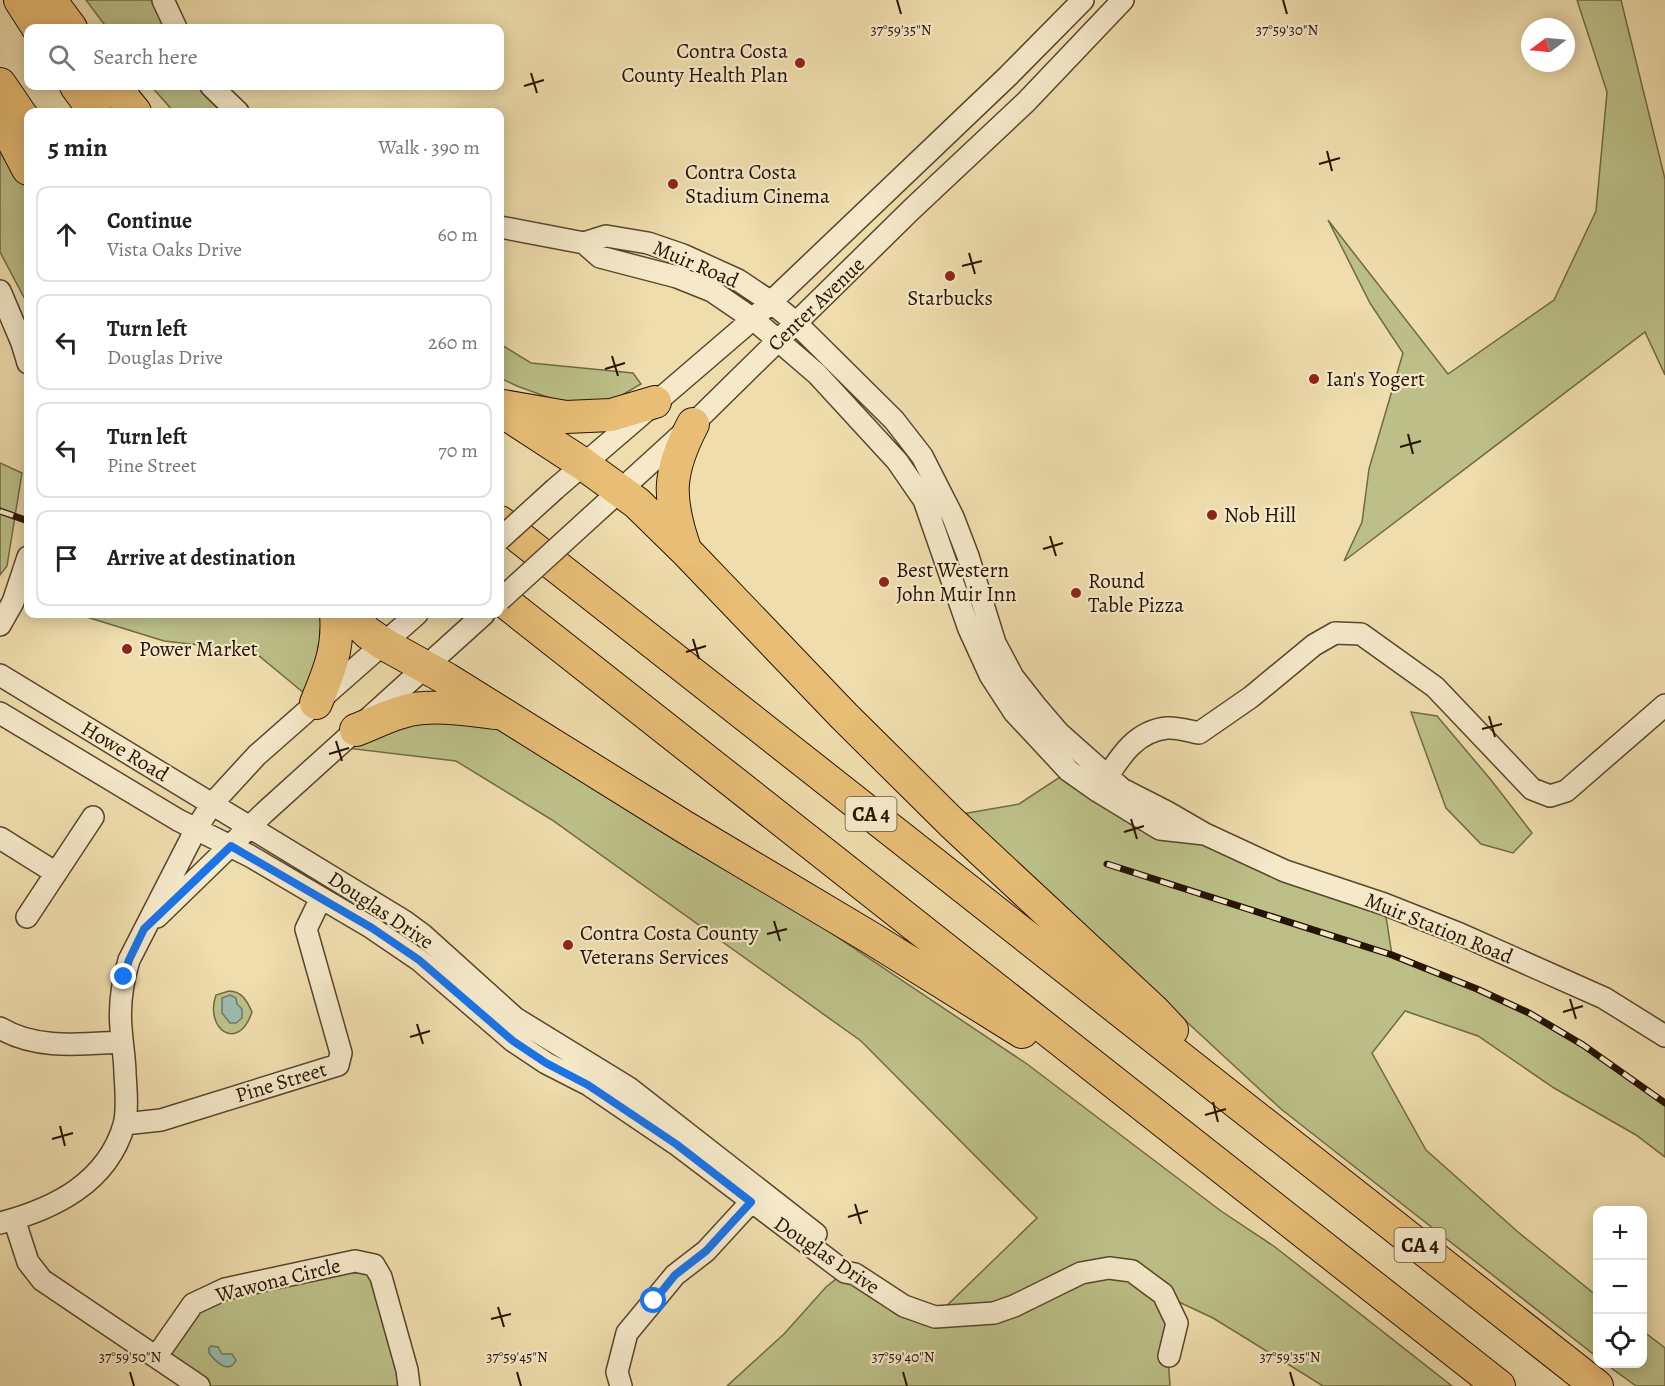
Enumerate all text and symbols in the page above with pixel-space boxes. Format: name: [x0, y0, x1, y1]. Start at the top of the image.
north arrow: [1521, 18, 1575, 72]
text: 37°59'35"N: [871, 20, 932, 40]
text: 37°59'30"N: [1256, 20, 1318, 40]
search box: [24, 24, 504, 90]
place label: Contra Costa County Health Plan: [621, 37, 788, 89]
icon: search: [45, 41, 78, 74]
text: Search here: [93, 42, 198, 72]
marker: Contra Costa County Health Plan: [793, 56, 807, 70]
text: 5 min: [48, 130, 108, 165]
text: Walk · 390 m: [378, 134, 480, 161]
place label: Contra Costa Stadium Cinema: [685, 158, 830, 210]
marker: Contra Costa Stadium Cinema: [666, 177, 680, 191]
text: Continue: [107, 206, 192, 236]
icon: ahead: [50, 218, 83, 251]
text: 60 m: [438, 221, 478, 248]
street label: Muir Road: [649, 233, 744, 295]
text: Vista Oaks Drive: [107, 236, 242, 263]
street label: Center Avenue: [761, 251, 871, 357]
marker: Starbucks: [943, 269, 957, 283]
place label: Starbucks: [907, 284, 993, 312]
text: Turn left: [107, 314, 187, 344]
icon: left: [50, 326, 83, 359]
text: 260 m: [428, 329, 478, 356]
text: Douglas Drive: [107, 344, 223, 371]
place label: Ian's Yogert: [1326, 365, 1425, 393]
marker: Ian's Yogert: [1307, 372, 1321, 386]
text: Turn left: [107, 422, 187, 452]
icon: left: [50, 434, 83, 467]
text: 70 m: [438, 437, 478, 464]
text: Pine Street: [107, 452, 197, 479]
place label: Nob Hill: [1224, 501, 1296, 529]
marker: Nob Hill: [1205, 508, 1219, 522]
icon: arrive: [50, 542, 83, 575]
text: Arrive at destination: [107, 543, 296, 573]
place label: Best Western John Muir Inn: [896, 556, 1017, 608]
place label: Round Table Pizza: [1088, 567, 1184, 619]
marker: Best Western John Muir Inn: [877, 575, 891, 589]
marker: Round Table Pizza: [1069, 586, 1083, 600]
place label: Power Market: [139, 635, 258, 663]
marker: Power Market: [120, 642, 134, 656]
street label: Howe Road: [76, 714, 175, 788]
road number: CA 4: [846, 797, 896, 831]
street label: Douglas Drive: [323, 864, 439, 956]
street label: Muir Station Road: [1361, 886, 1518, 971]
place label: Contra Costa County Veterans Services: [579, 919, 759, 971]
marker: Contra Costa County Veterans Services: [561, 938, 575, 952]
route end: [110, 963, 136, 989]
street label: Pine Street: [232, 1055, 330, 1109]
map controls: [1593, 1206, 1647, 1368]
button: +: [1593, 1206, 1647, 1260]
street label: Douglas Drive: [769, 1209, 885, 1301]
road number: CA 4: [1394, 1228, 1446, 1262]
street label: Wawona Circle: [212, 1251, 343, 1309]
button: −: [1593, 1260, 1647, 1314]
route start: [640, 1287, 666, 1313]
button: locate: [1593, 1314, 1647, 1368]
text: 37°59'50"N: [99, 1347, 162, 1367]
text: 37°59'45"N: [486, 1347, 548, 1367]
text: 37°59'40"N: [871, 1347, 935, 1367]
text: 37°59'35"N: [1260, 1347, 1321, 1367]

